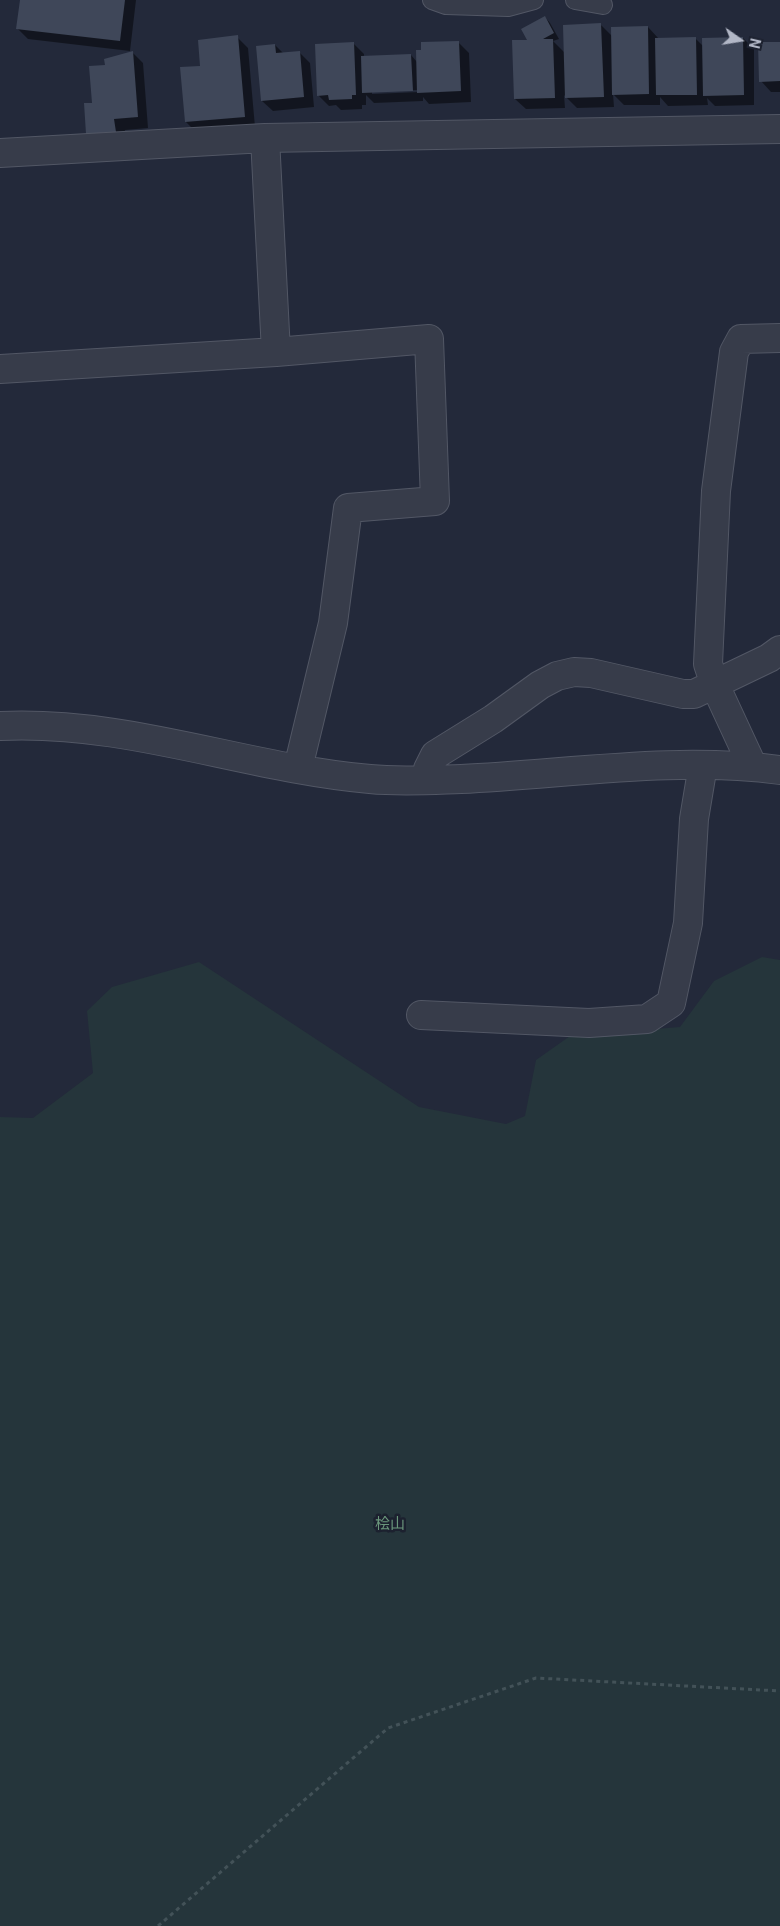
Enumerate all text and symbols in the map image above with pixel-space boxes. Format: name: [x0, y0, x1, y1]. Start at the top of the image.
north arrow: [715, 15, 765, 65]
text: N: [746, 37, 764, 50]
park label: 桧山: [375, 1516, 405, 1534]

